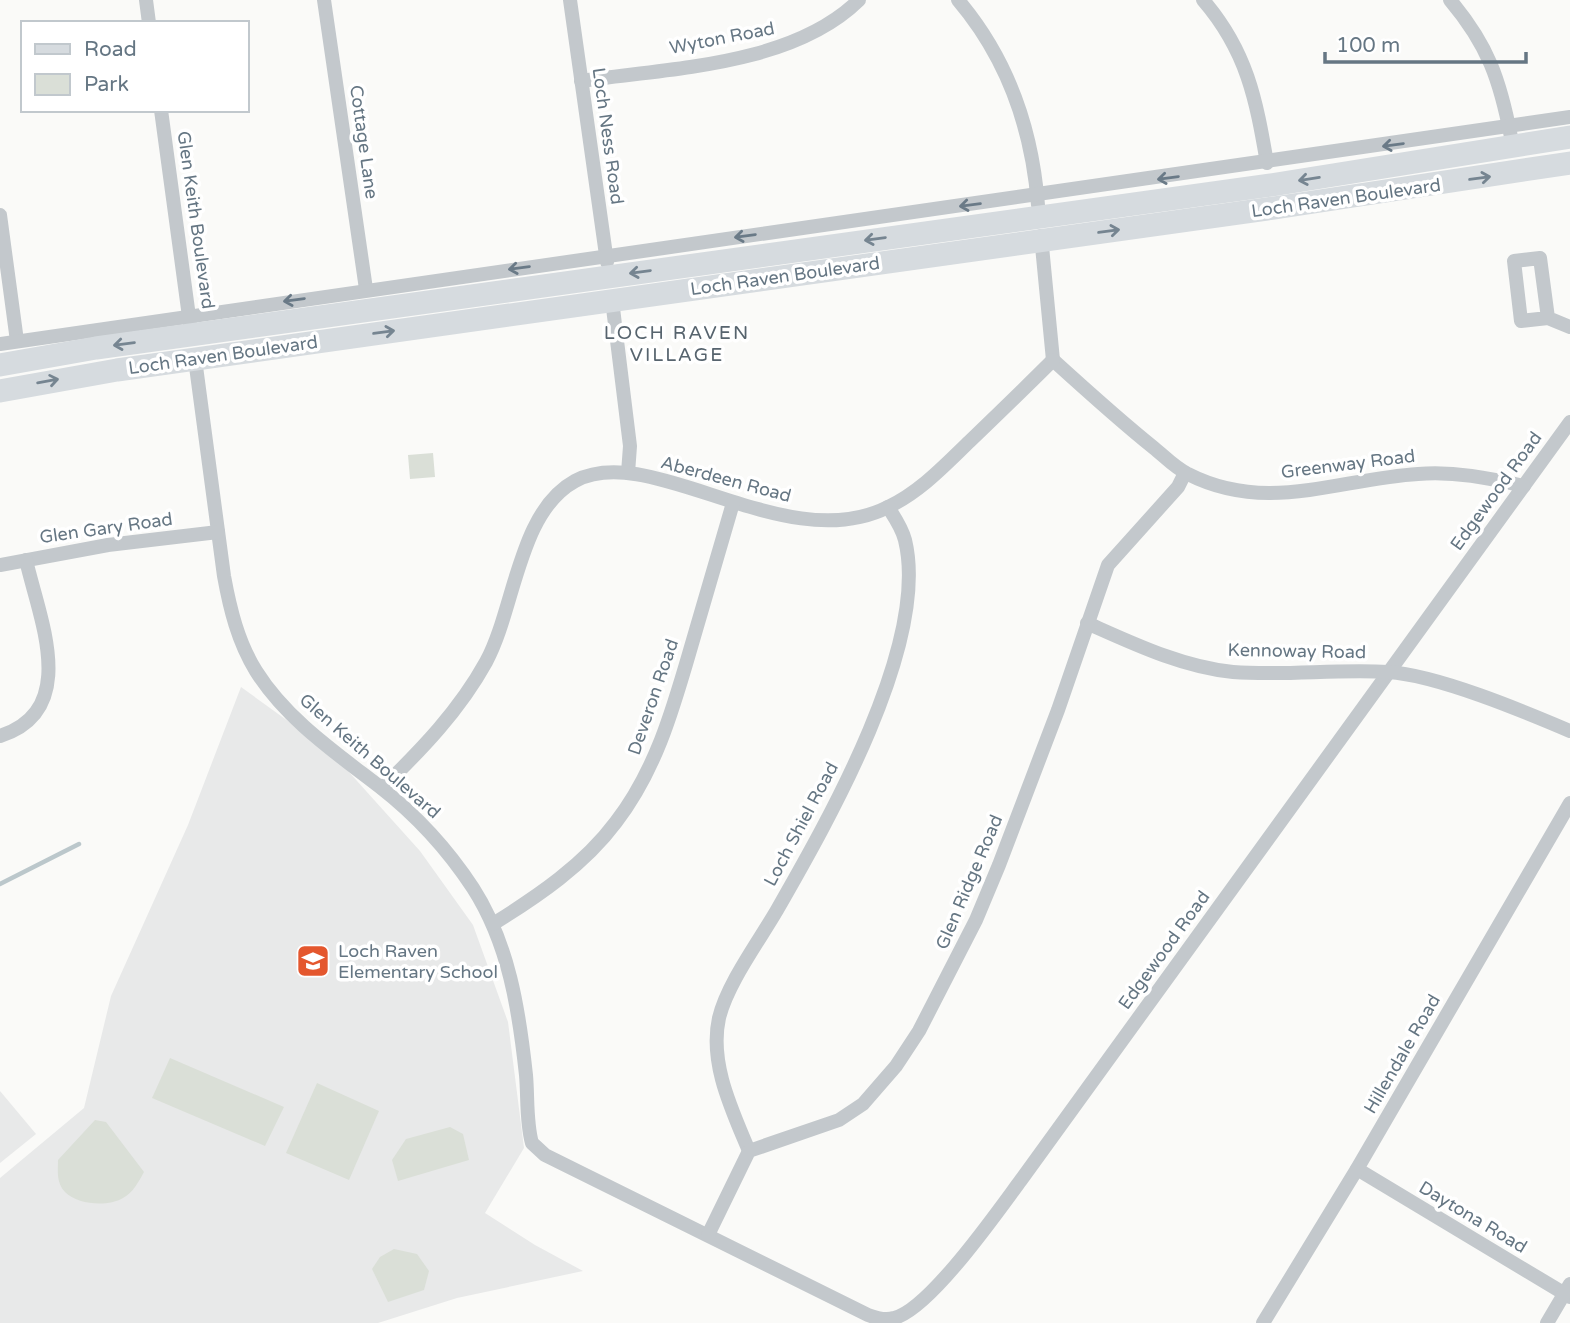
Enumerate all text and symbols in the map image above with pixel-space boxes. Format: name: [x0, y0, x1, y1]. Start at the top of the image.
street label: Wyton Road: [668, 17, 776, 59]
legend: [21, 21, 248, 112]
scale bar: [1325, 21, 1526, 65]
text: 100 m: [1336, 33, 1400, 58]
text: Road: [84, 37, 137, 62]
street label: Loch Ness Road: [587, 66, 629, 206]
text: Park: [84, 72, 129, 97]
street label: Cottage Lane: [345, 84, 383, 200]
street label: Glen Keith Boulevard: [173, 130, 219, 310]
one-way arrow: [1382, 139, 1405, 152]
one-way arrow: [1157, 171, 1180, 184]
one-way arrow: [1468, 171, 1491, 184]
one-way arrow: [1298, 173, 1321, 186]
street label: Loch Raven Boulevard: [1250, 174, 1442, 222]
one-way arrow: [959, 198, 982, 211]
one-way arrow: [1097, 224, 1120, 237]
one-way arrow: [734, 230, 756, 243]
one-way arrow: [864, 233, 887, 246]
street label: Loch Raven Boulevard: [689, 252, 881, 300]
one-way arrow: [508, 261, 531, 274]
one-way arrow: [629, 266, 651, 279]
one-way arrow: [283, 294, 306, 307]
district label: LOCH RAVEN VILLAGE: [604, 322, 750, 366]
one-way arrow: [372, 325, 395, 338]
street label: Loch Raven Boulevard: [127, 331, 319, 379]
one-way arrow: [113, 337, 136, 350]
one-way arrow: [36, 374, 59, 388]
street label: Edgewood Road: [1446, 427, 1546, 555]
street label: Greenway Road: [1280, 445, 1416, 483]
street label: Aberdeen Road: [658, 451, 794, 507]
street label: Glen Gary Road: [38, 508, 174, 548]
street label: Deveron Road: [623, 636, 683, 758]
street label: Kennoway Road: [1227, 639, 1367, 663]
street label: Glen Keith Boulevard: [295, 689, 445, 823]
street label: Loch Shiel Road: [759, 758, 843, 890]
street label: Glen Ridge Road: [931, 811, 1007, 953]
street label: Edgewood Road: [1114, 886, 1214, 1014]
place label: Loch Raven Elementary School: [338, 940, 498, 983]
school or university icon: Loch Raven Elementary School: [294, 942, 332, 980]
street label: Hillendale Road: [1359, 990, 1445, 1118]
street label: Daytona Road: [1415, 1176, 1531, 1258]

